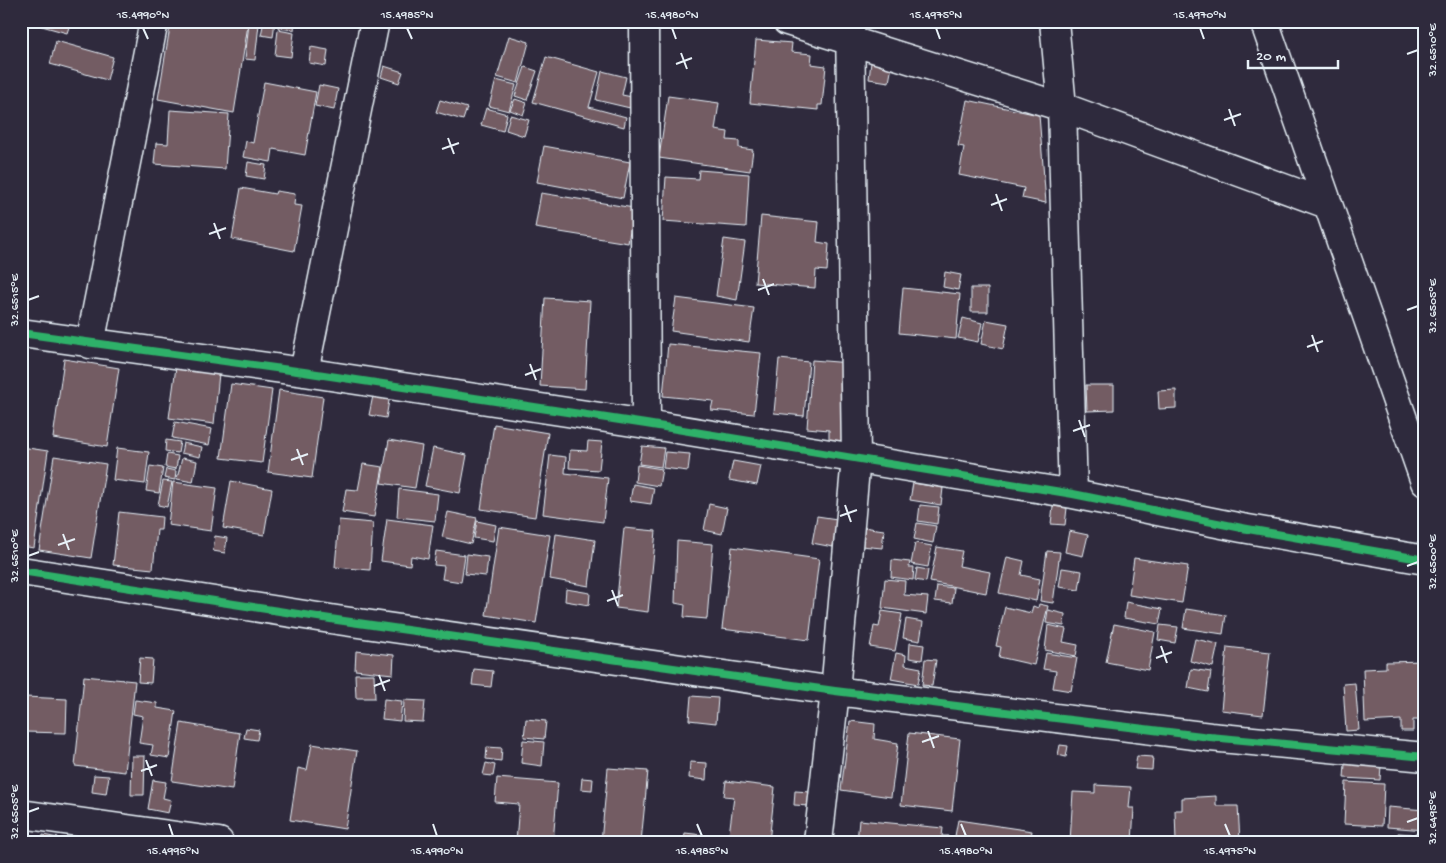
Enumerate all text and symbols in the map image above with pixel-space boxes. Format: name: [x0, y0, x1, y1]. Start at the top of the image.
text: 15.4990°N: [116, 9, 169, 23]
text: 15.4985°N: [380, 9, 434, 23]
text: 15.4980°N: [644, 9, 699, 23]
text: 15.4975°N: [909, 9, 962, 23]
text: 15.4970°N: [1173, 9, 1227, 23]
text: 32.6510°E: [1427, 23, 1441, 77]
scale bar: [1248, 38, 1338, 70]
text: 20 m: [1256, 48, 1286, 66]
text: 32.6515°E: [9, 273, 23, 327]
text: 32.6505°E: [1427, 278, 1441, 334]
text: 32.6510°E: [9, 529, 23, 583]
text: 32.6500°E: [1427, 534, 1441, 590]
text: 32.6505°E: [9, 784, 23, 840]
text: 32.6495°E: [1427, 791, 1441, 845]
text: 15.4995°N: [146, 845, 199, 859]
text: 15.4990°N: [410, 845, 463, 859]
text: 15.4985°N: [675, 845, 729, 859]
text: 15.4980°N: [938, 845, 993, 859]
text: 15.4975°N: [1203, 845, 1256, 859]

